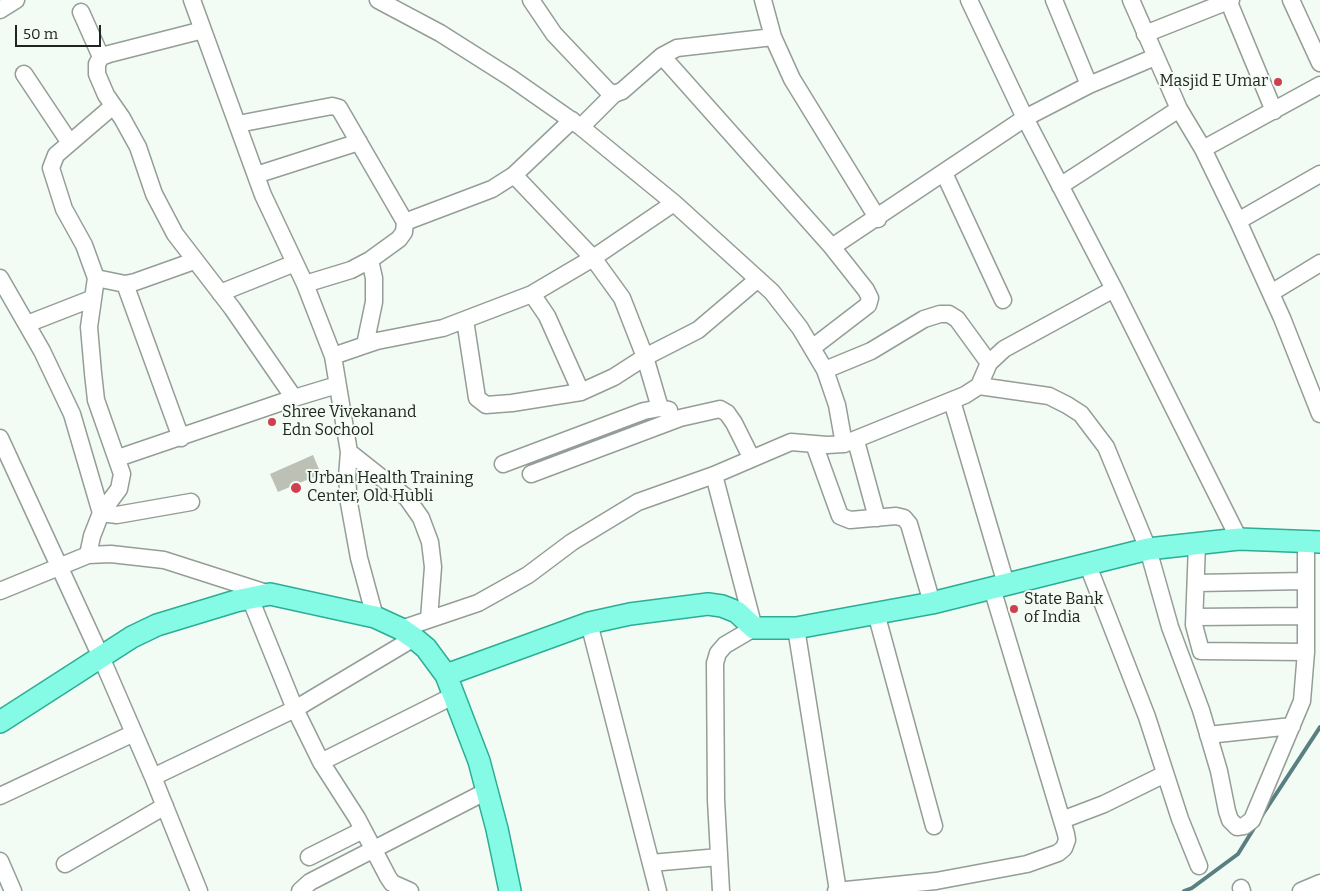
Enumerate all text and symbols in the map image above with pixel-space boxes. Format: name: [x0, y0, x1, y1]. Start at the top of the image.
scale bar: [18, 15, 104, 47]
text: 50 m: [23, 25, 58, 43]
place label: Masjid E Umar: [1160, 72, 1268, 92]
marker: Masjid E Umar: [1272, 76, 1284, 88]
place label: Shree Vivekanand Edn Sochool: [282, 403, 417, 441]
marker: Shree Vivekanand Edn Sochool: [266, 416, 278, 428]
place label: Urban Health Training Center, Old Hubli: [307, 469, 474, 507]
marker: Urban Health Training Center, Old Hubli: [289, 481, 303, 495]
place label: State Bank of India: [1024, 590, 1103, 628]
marker: State Bank of India: [1008, 603, 1020, 615]

